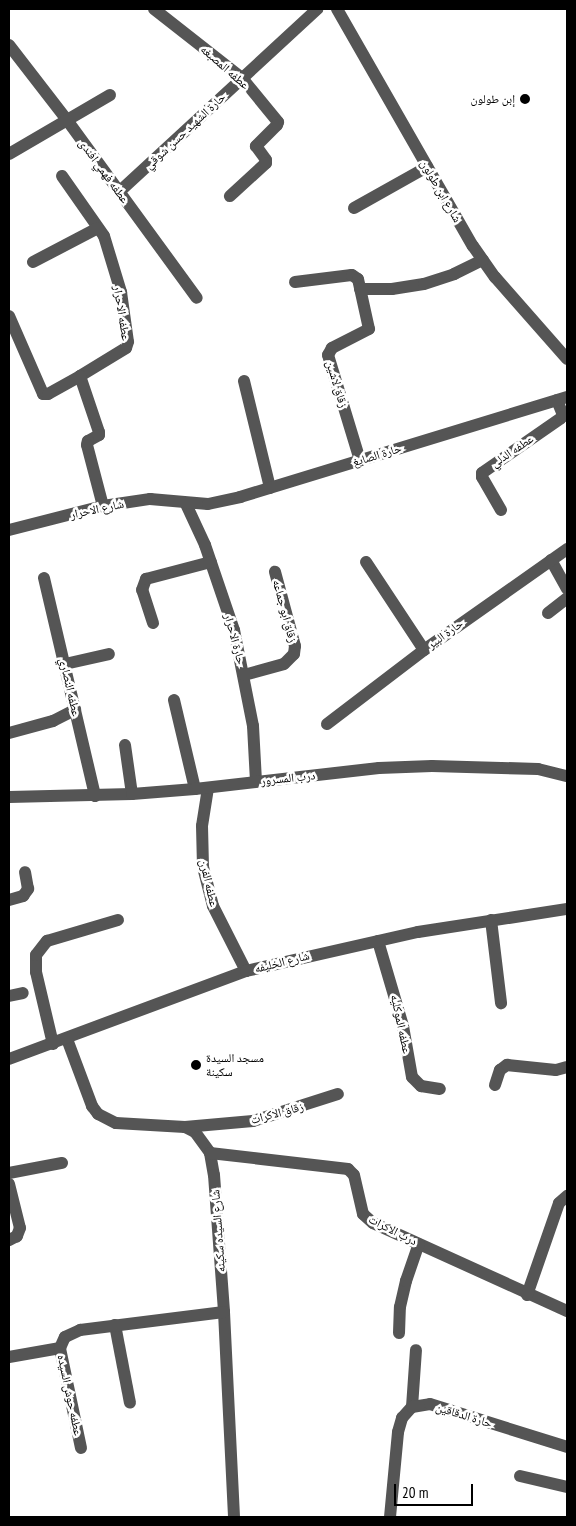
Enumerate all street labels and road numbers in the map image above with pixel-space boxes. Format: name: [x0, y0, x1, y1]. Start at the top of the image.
street label: عطفه المصبغه: [198, 42, 252, 92]
street label: حارة الشهيد حسن شوقي: [142, 90, 228, 172]
street label: عطفه فهمي افندى: [76, 136, 132, 206]
street label: شارع ابن طولون: [417, 157, 465, 225]
street label: عطفه الاحرار: [111, 285, 133, 341]
street label: زقاق لاشين: [323, 359, 351, 409]
street label: عطفه الدلي: [488, 432, 536, 470]
street label: حارة الصايغ: [351, 441, 403, 469]
street label: شارع الاحرار: [69, 496, 125, 522]
street label: زقاق ابو جماعه: [270, 578, 300, 644]
street label: حارة الاحرار: [221, 612, 249, 666]
street label: حارة البير: [424, 616, 466, 652]
street label: عطفه النصاري: [56, 656, 84, 718]
street label: درب المسرور: [260, 768, 316, 788]
street label: عطفه الفرن: [197, 858, 221, 908]
street label: شارع الخليفه: [253, 948, 311, 976]
street label: عطفه الموكليه: [388, 993, 414, 1055]
street label: زقاق الاكرات: [249, 1099, 305, 1127]
street label: شارع السيده سكينه: [208, 1189, 228, 1273]
street label: درب الاكرات: [366, 1212, 420, 1248]
street label: عطفه حوش السيده: [54, 1353, 86, 1437]
street label: حارة الدقاقين: [434, 1400, 494, 1430]

